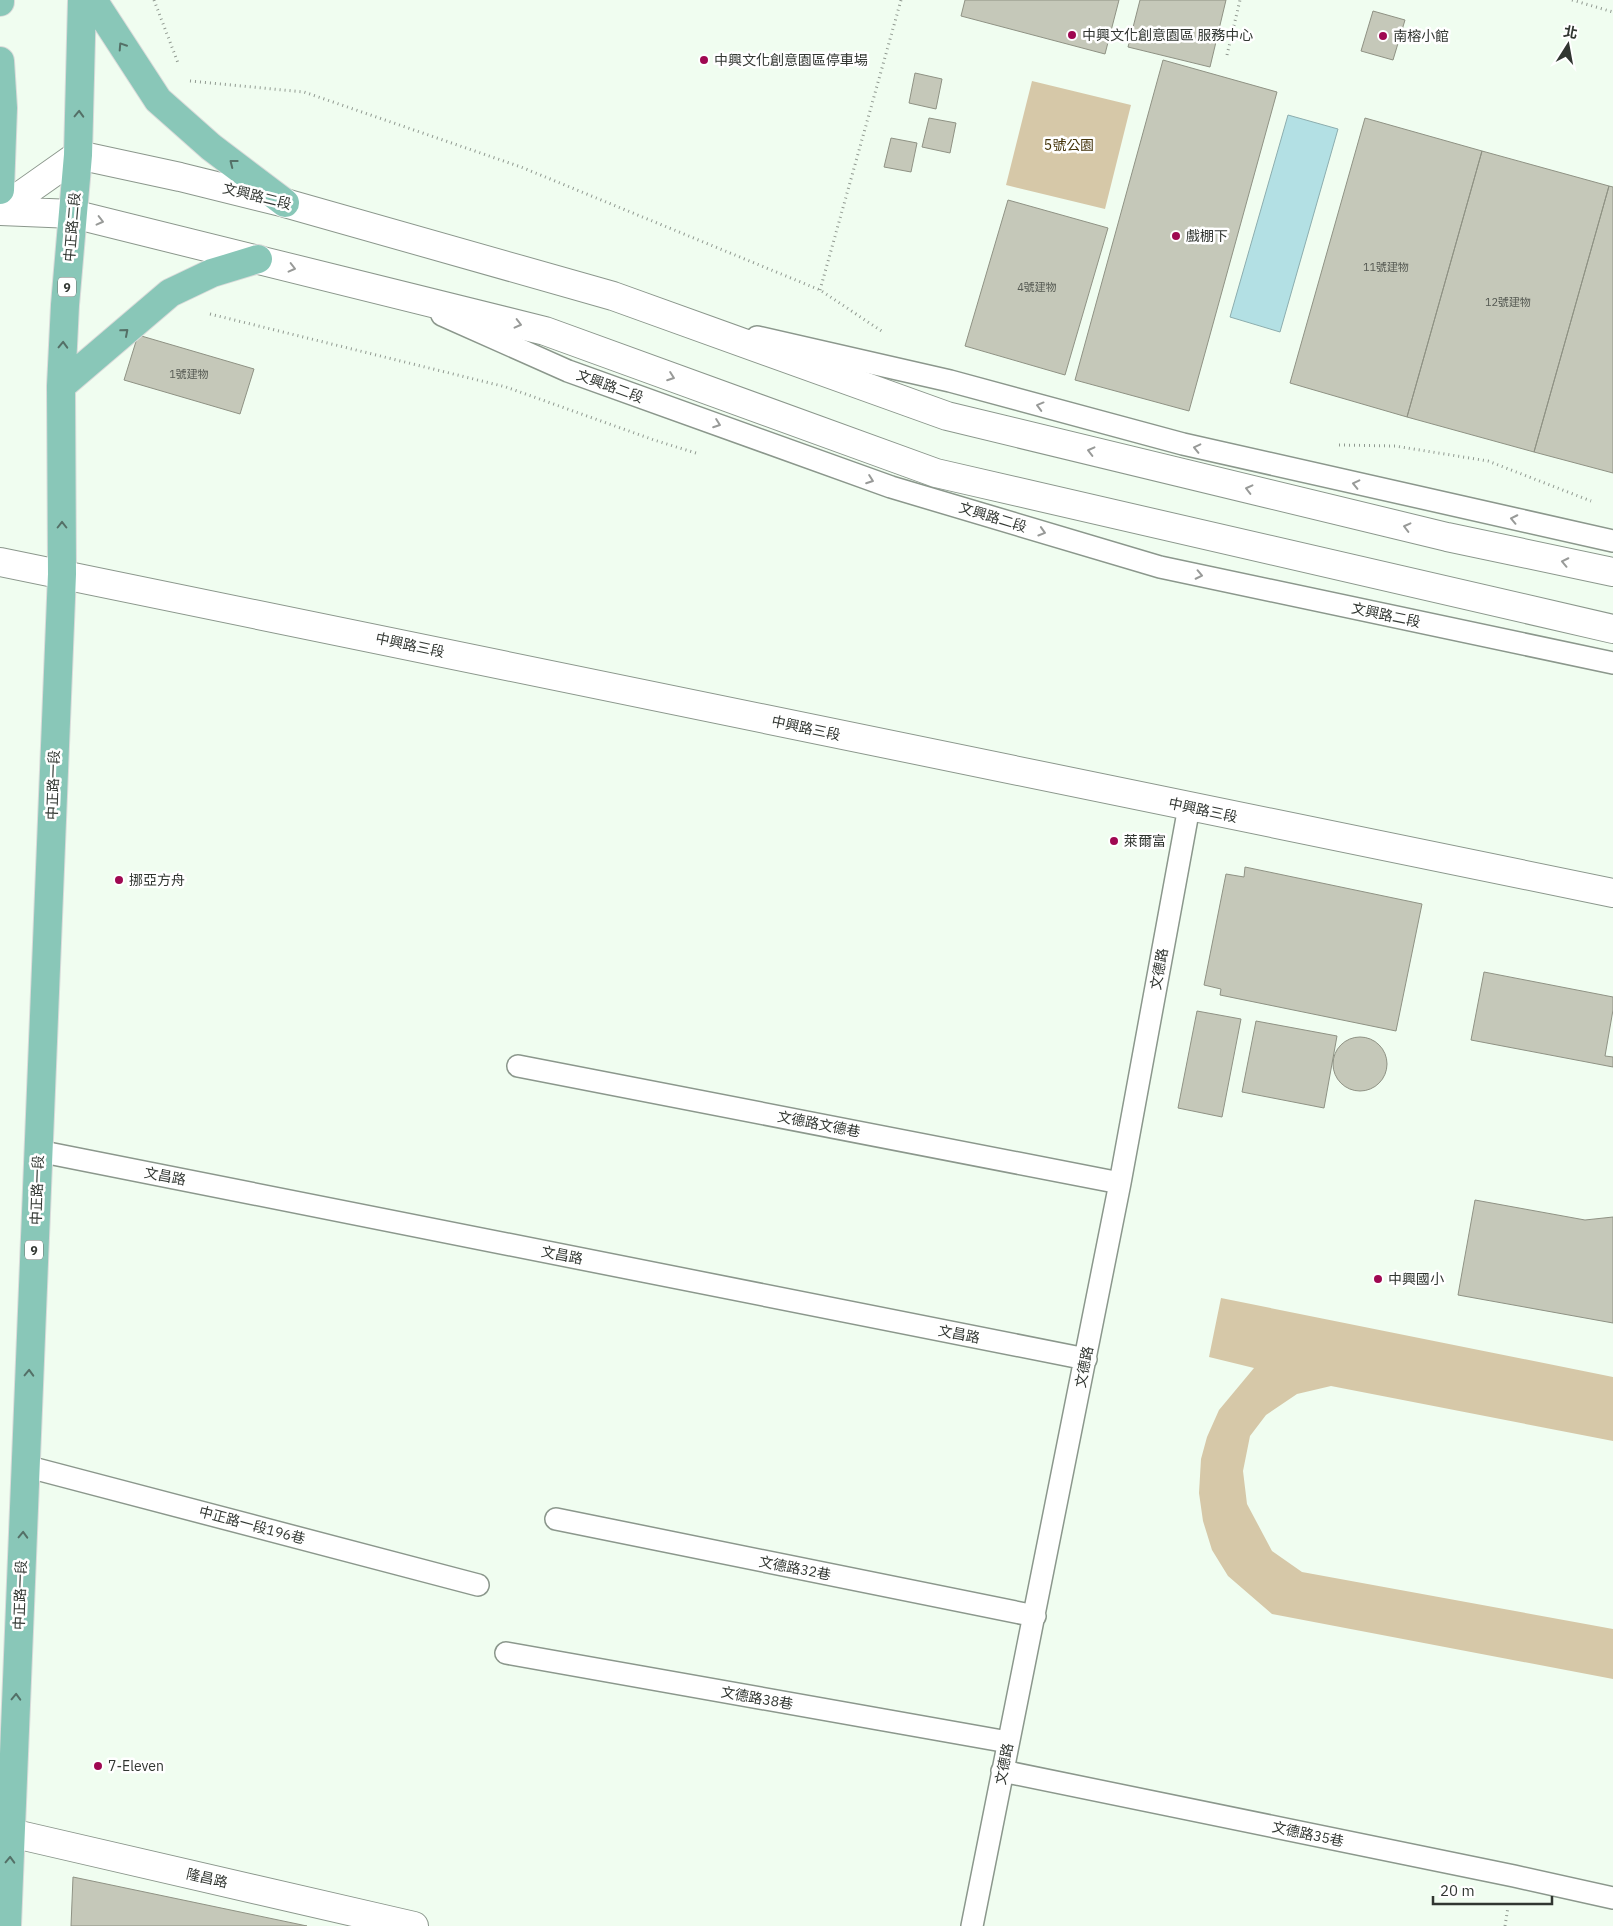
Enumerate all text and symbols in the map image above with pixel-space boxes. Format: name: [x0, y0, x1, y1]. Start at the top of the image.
north arrow: [1543, 20, 1593, 70]
text: 北: [1562, 22, 1579, 42]
place label: 中興文化創意園區 服務中心: [1082, 26, 1253, 44]
place label: 南榕小館: [1393, 27, 1449, 45]
marker: 中興文化創意園區 服務中心: [1066, 29, 1078, 41]
marker: 南榕小館: [1377, 30, 1389, 42]
one-way arrow: [119, 42, 129, 51]
place label: 中興文化創意園區停車場: [714, 51, 868, 69]
marker: 中興文化創意園區停車場: [698, 54, 710, 66]
one-way arrow: [74, 109, 84, 117]
park label: 5號公園: [1044, 136, 1094, 154]
one-way arrow: [229, 160, 238, 169]
street label: 文興路二段: [221, 179, 293, 213]
street label: 中正路二段: [60, 191, 84, 263]
one-way arrow: [96, 215, 105, 226]
place label: 戲棚下: [1186, 227, 1228, 245]
marker: 戲棚下: [1170, 230, 1182, 242]
house number: 11號建物: [1363, 260, 1409, 274]
one-way arrow: [288, 262, 297, 273]
road number: 9: [58, 278, 76, 296]
house number: 4號建物: [1017, 280, 1057, 294]
house number: 12號建物: [1485, 295, 1531, 309]
one-way arrow: [513, 319, 521, 329]
one-way arrow: [119, 328, 128, 337]
one-way arrow: [58, 341, 69, 349]
street label: 文興路二段: [574, 366, 646, 406]
house number: 1號建物: [169, 367, 209, 381]
one-way arrow: [666, 371, 675, 381]
one-way arrow: [1037, 401, 1045, 411]
one-way arrow: [712, 418, 721, 428]
one-way arrow: [1193, 443, 1202, 454]
one-way arrow: [1086, 446, 1095, 457]
one-way arrow: [865, 474, 874, 484]
one-way arrow: [1351, 479, 1360, 490]
one-way arrow: [1244, 484, 1253, 495]
street label: 文興路二段: [957, 498, 1029, 536]
one-way arrow: [1510, 514, 1519, 525]
one-way arrow: [57, 521, 67, 529]
one-way arrow: [1402, 522, 1411, 533]
one-way arrow: [1037, 527, 1046, 537]
one-way arrow: [1561, 557, 1570, 568]
one-way arrow: [1194, 569, 1203, 580]
street label: 文興路二段: [1350, 599, 1422, 631]
street label: 中興路三段: [374, 629, 446, 661]
street label: 中興路三段: [770, 712, 842, 744]
street label: 中正路一段: [43, 750, 63, 820]
street label: 中興路三段: [1167, 794, 1239, 826]
place label: 萊爾富: [1124, 832, 1166, 850]
marker: 萊爾富: [1108, 835, 1120, 847]
place label: 挪亞方舟: [129, 871, 185, 889]
marker: 挪亞方舟: [113, 874, 125, 886]
street label: 文德路: [1146, 947, 1172, 991]
street label: 文德路文德巷: [776, 1107, 862, 1141]
street label: 中正路一段: [27, 1155, 47, 1225]
street label: 文昌路: [143, 1163, 187, 1189]
road number: 9: [25, 1240, 43, 1260]
street label: 文昌路: [540, 1242, 584, 1268]
place label: 中興國小: [1388, 1270, 1444, 1288]
marker: 中興國小: [1372, 1273, 1384, 1285]
street label: 文昌路: [937, 1321, 981, 1347]
street label: 文德路: [1071, 1345, 1097, 1389]
one-way arrow: [24, 1368, 35, 1376]
street label: 中正路一段196巷: [197, 1502, 307, 1548]
one-way arrow: [17, 1531, 28, 1539]
street label: 文德路32巷: [758, 1552, 832, 1584]
street label: 中正路一段: [10, 1560, 30, 1630]
street label: 文德路38巷: [720, 1683, 794, 1713]
one-way arrow: [11, 1693, 22, 1701]
street label: 文德路: [991, 1742, 1017, 1786]
place label: 7-Eleven: [108, 1757, 164, 1775]
marker: 7-Eleven: [92, 1760, 104, 1772]
street label: 文德路35巷: [1271, 1818, 1345, 1850]
one-way arrow: [4, 1856, 15, 1864]
street label: 隆昌路: [185, 1865, 229, 1891]
scale bar: [1433, 1874, 1552, 1906]
text: 20 m: [1440, 1881, 1475, 1900]

